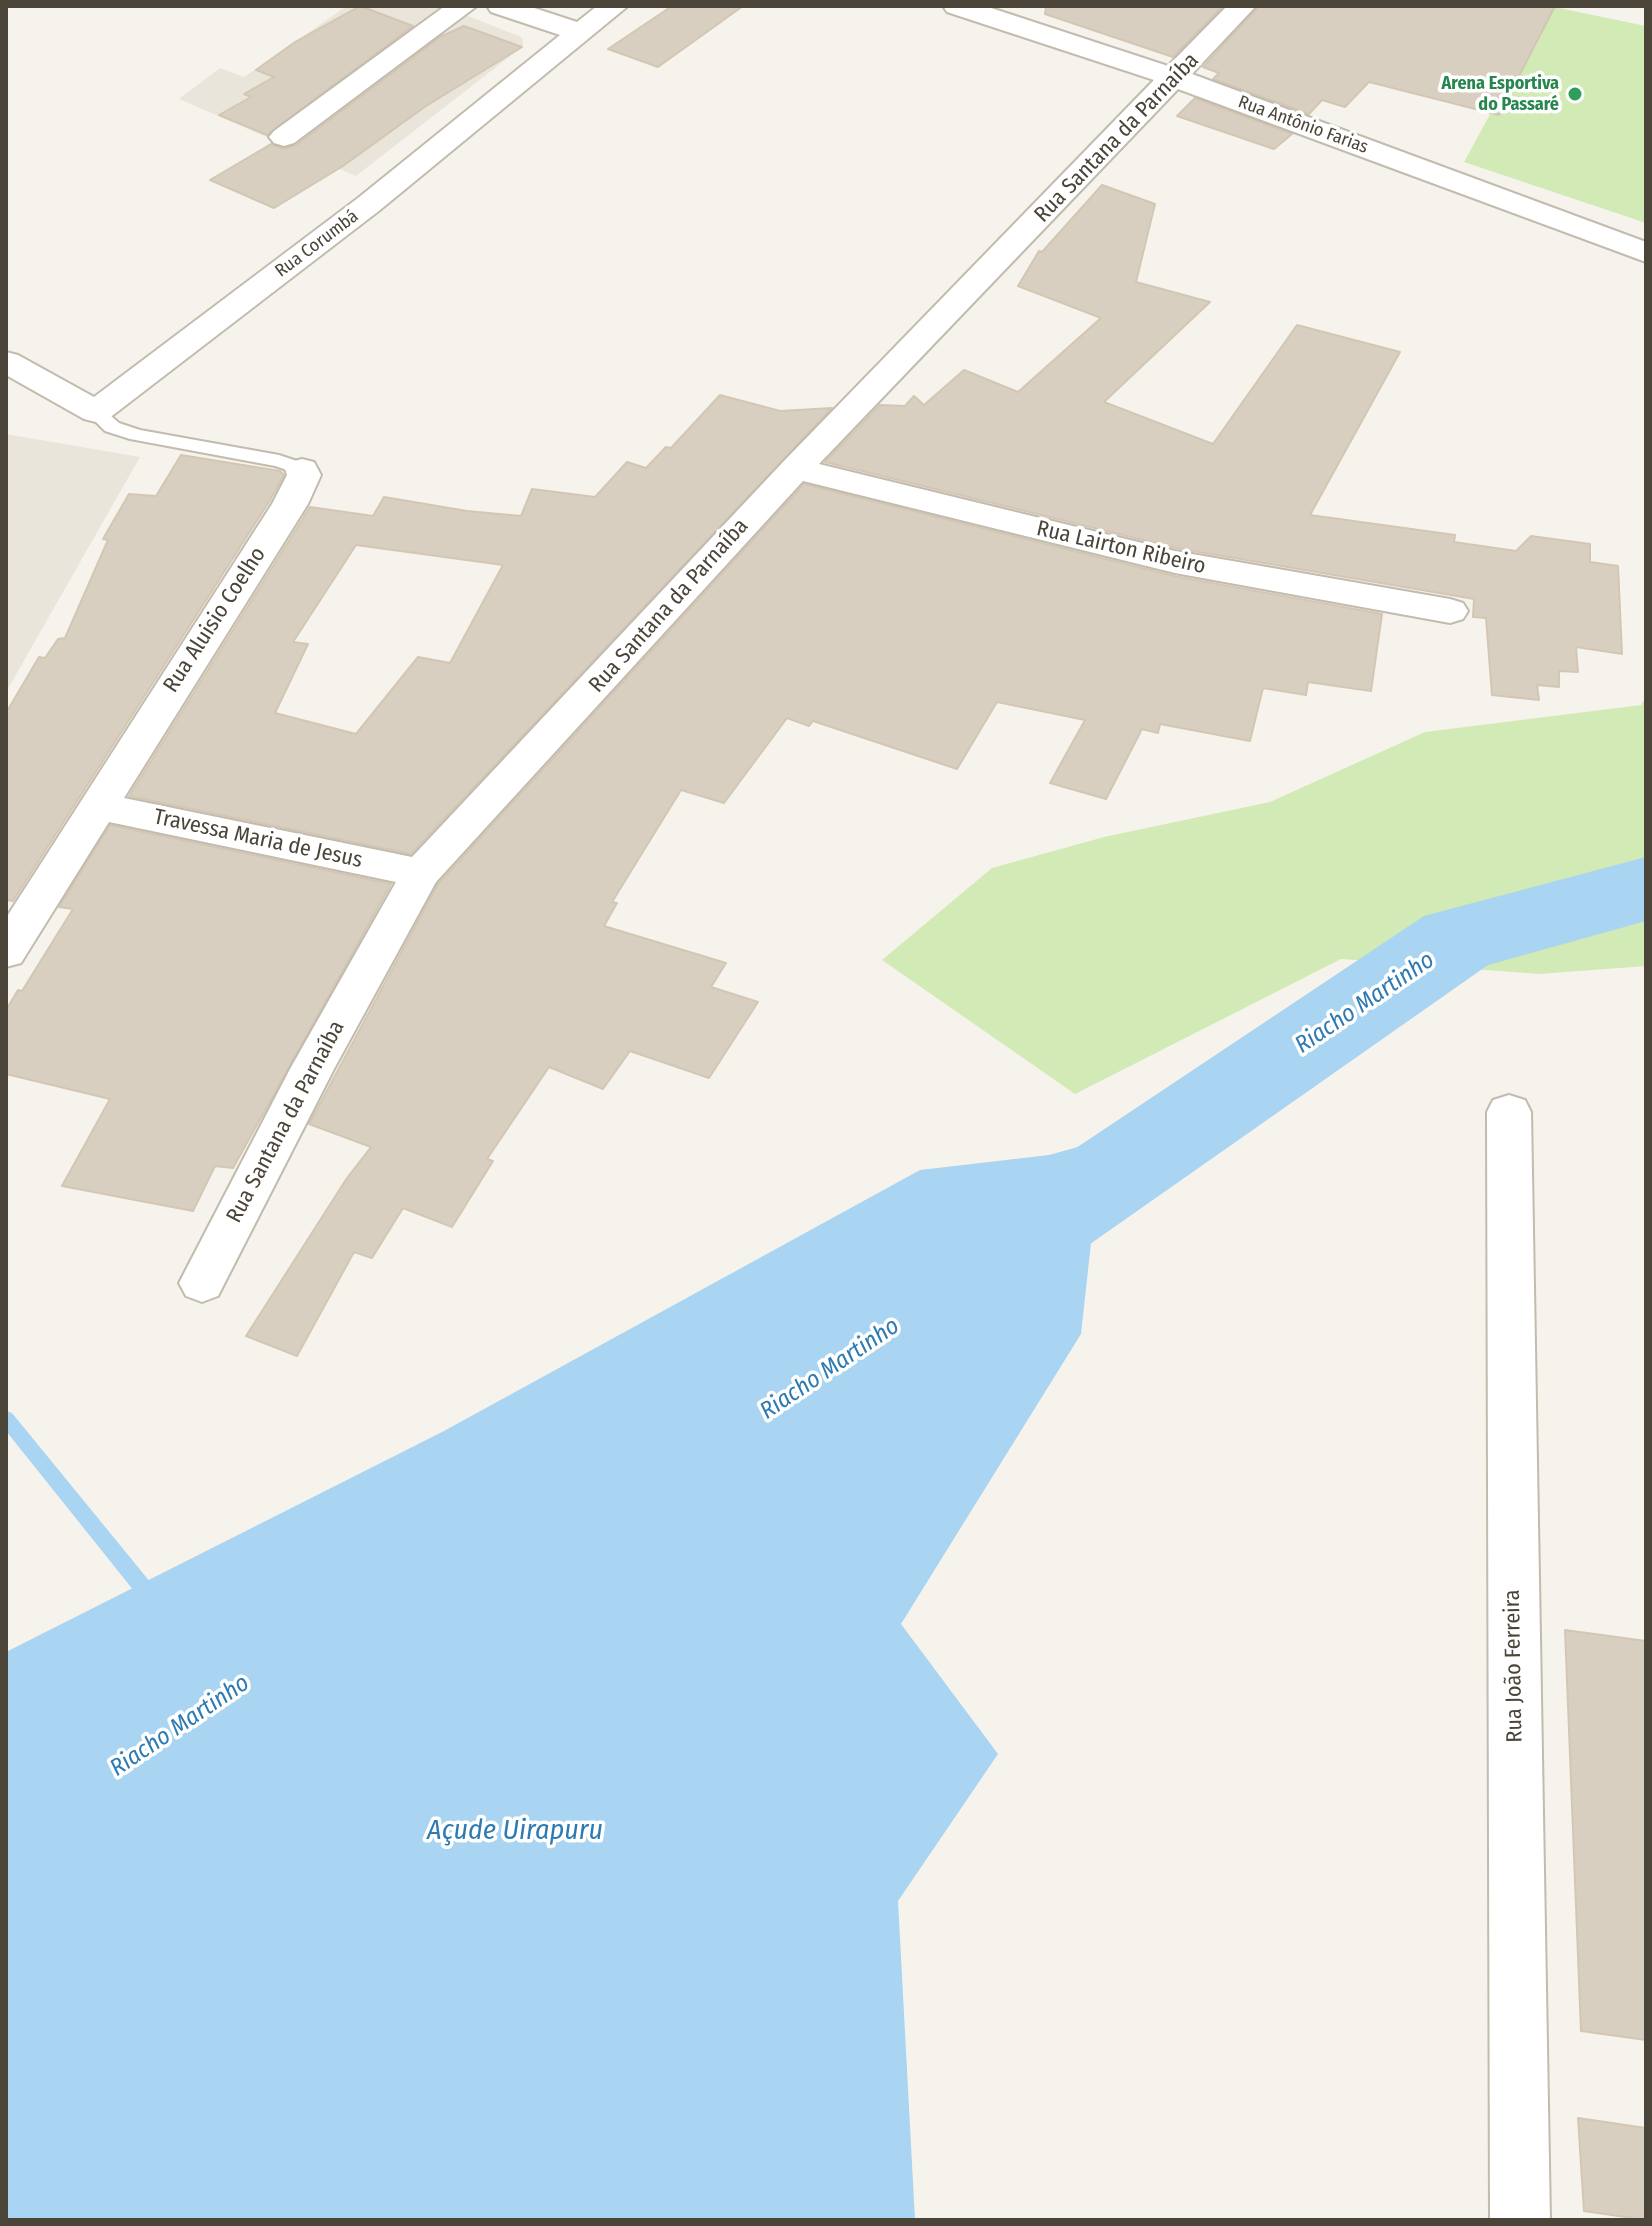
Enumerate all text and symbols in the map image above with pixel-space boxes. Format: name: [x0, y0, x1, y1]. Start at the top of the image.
street label: Rua Santana da Parnaíba: [1029, 48, 1205, 228]
place label: Arena Esportiva do Passaré: [1442, 73, 1559, 116]
marker: Arena Esportiva do Passaré: [1566, 85, 1584, 103]
street label: Rua Antônio Farias: [1235, 91, 1371, 159]
street label: Rua Corumbá: [271, 206, 363, 282]
street label: Rua Santana da Parnaíba: [584, 514, 754, 698]
street label: Rua Lairton Ribeiro: [1034, 516, 1208, 580]
street label: Rua Aluisio Coelho: [158, 542, 272, 698]
street label: Travessa Maria de Jesus: [151, 804, 365, 874]
water label: Riacho Martinho: [1290, 946, 1440, 1060]
street label: Rua Santana da Parnaíba: [222, 1016, 350, 1228]
water label: Riacho Martinho: [755, 1312, 905, 1426]
street label: Rua João Ferreira: [1499, 1589, 1529, 1743]
water label: Riacho Martinho: [105, 1669, 255, 1783]
water label: Açude Uirapuru: [427, 1814, 603, 1848]

